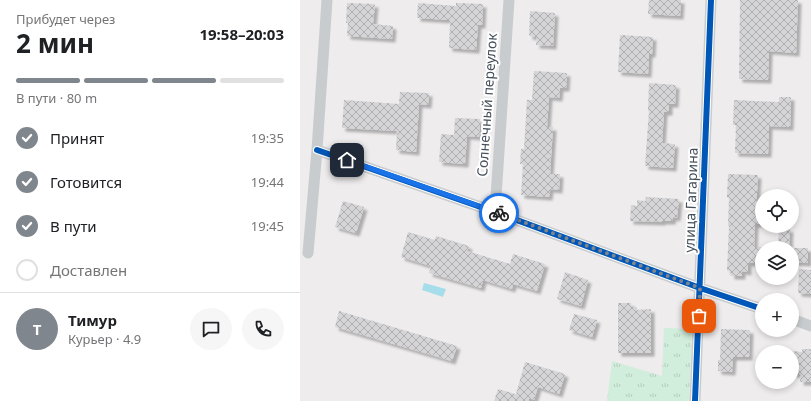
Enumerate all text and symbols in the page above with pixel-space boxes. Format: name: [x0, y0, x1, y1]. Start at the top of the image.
text: Прибудет через: [16, 10, 115, 28]
text: 19:58–20:03: [199, 24, 284, 44]
text: 2 мин: [16, 25, 94, 61]
street label: Солнечный переулок: [472, 32, 501, 177]
text: В пути · 80 m: [16, 89, 97, 107]
icon: check: [16, 127, 38, 149]
text: Принят: [50, 128, 104, 148]
text: 19:35: [251, 129, 284, 147]
pin: [330, 143, 364, 177]
street label: улица Гагарина: [679, 147, 702, 253]
icon: home: [336, 149, 358, 171]
icon: check: [16, 171, 38, 193]
text: Готовится: [50, 172, 122, 192]
text: 19:44: [251, 173, 284, 191]
map controls: [755, 189, 799, 389]
button: locate: [755, 189, 799, 233]
courier: [479, 193, 519, 233]
icon: bike: [488, 202, 510, 224]
icon: check: [16, 215, 38, 237]
text: В пути: [50, 216, 97, 236]
text: 19:45: [251, 217, 284, 235]
button: layers: [755, 241, 799, 285]
text: Доставлен: [50, 260, 127, 280]
button: +: [755, 293, 799, 337]
pin: [682, 299, 716, 333]
icon: bag: [688, 305, 710, 327]
button: chat: [190, 308, 232, 350]
button: phone: [242, 308, 284, 350]
text: Тимур: [68, 310, 117, 330]
text: Т: [33, 319, 41, 339]
text: Курьер · 4.9: [68, 330, 141, 348]
button: −: [755, 345, 799, 389]

